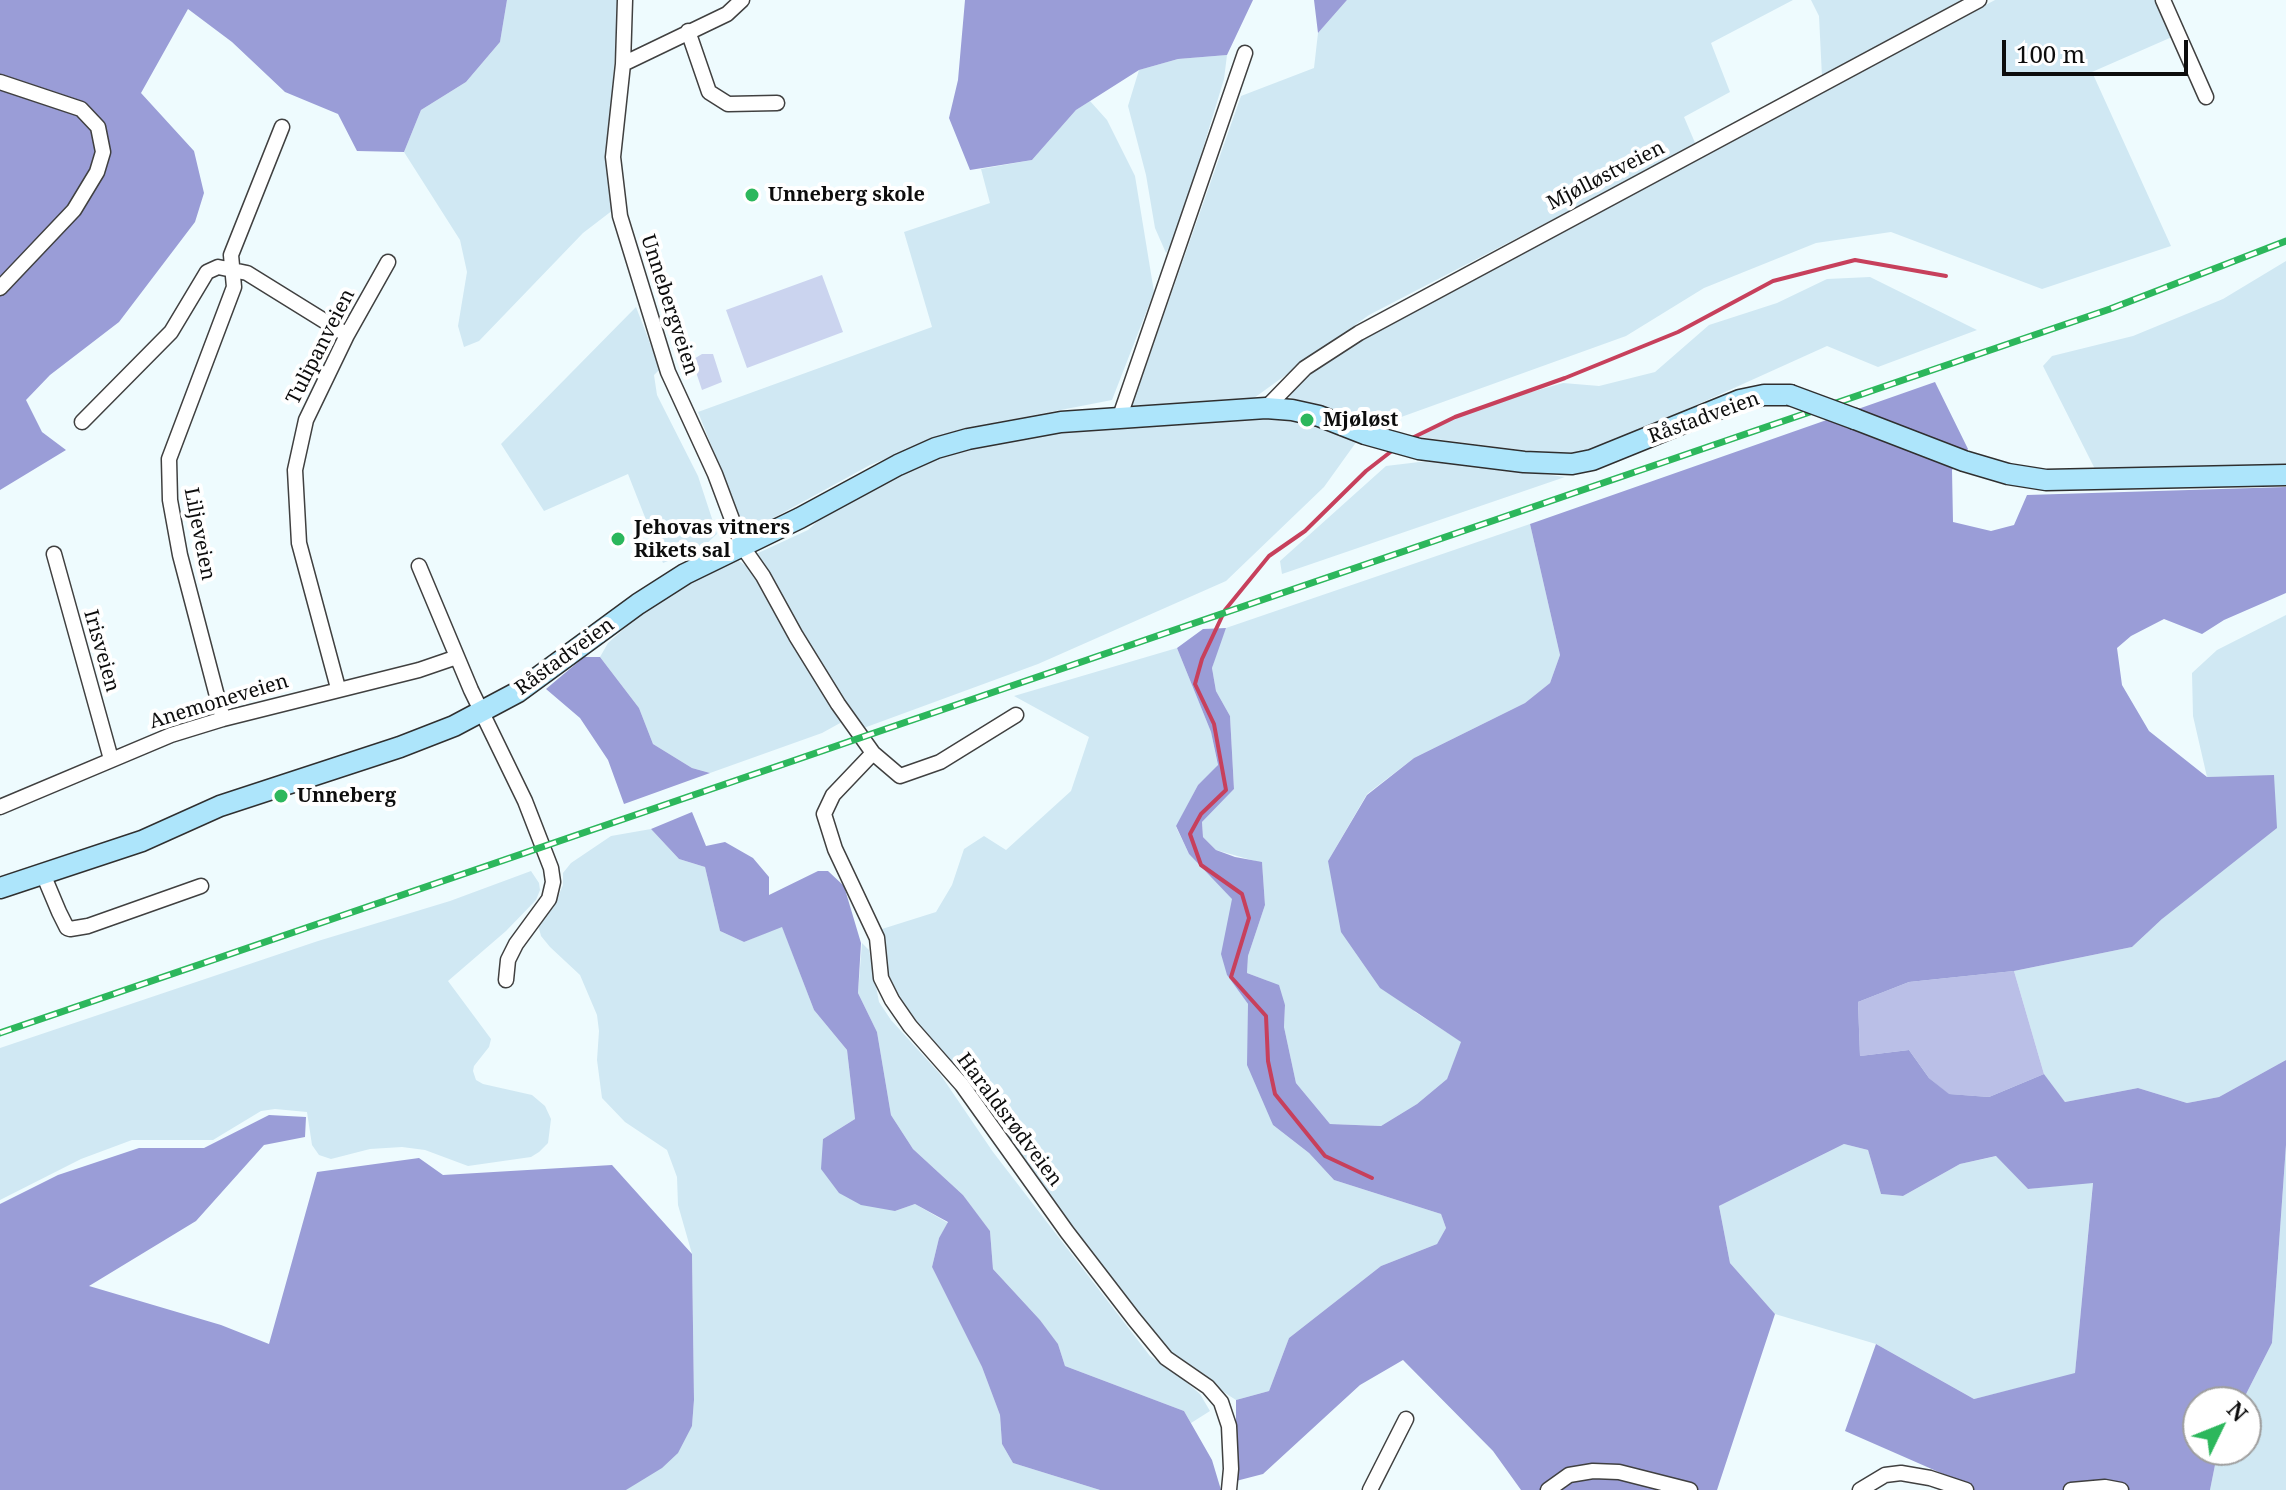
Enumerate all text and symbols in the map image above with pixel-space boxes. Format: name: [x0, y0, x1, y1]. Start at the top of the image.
scale bar: [2006, 24, 2192, 74]
text: 100 m: [2016, 37, 2085, 70]
street label: Mjølløstveien: [1543, 136, 1669, 216]
place label: Unneberg skole: [768, 183, 925, 207]
marker: Unneberg skole: [743, 186, 761, 204]
street label: Unnebergveien: [635, 232, 703, 378]
street label: Tulipanveien: [282, 285, 360, 409]
street label: Råstadveien: [1645, 387, 1763, 449]
place label: Mjøløst: [1323, 408, 1398, 432]
marker: Mjøløst: [1298, 411, 1316, 429]
street label: Liljeveien: [178, 486, 220, 582]
place label: Jehovas vitners Rikets sal: [634, 516, 790, 563]
marker: Jehovas vitners Rikets sal: [609, 530, 627, 548]
street label: Irisveien: [78, 607, 124, 695]
street label: Råstadveien: [511, 613, 619, 701]
street label: Anemoneveien: [147, 669, 291, 735]
place label: Unneberg: [297, 784, 396, 808]
marker: Unneberg: [272, 787, 290, 805]
street label: Haraldsrødveien: [951, 1049, 1067, 1191]
north arrow: [2182, 1386, 2262, 1466]
text: N: [2221, 1394, 2255, 1428]

